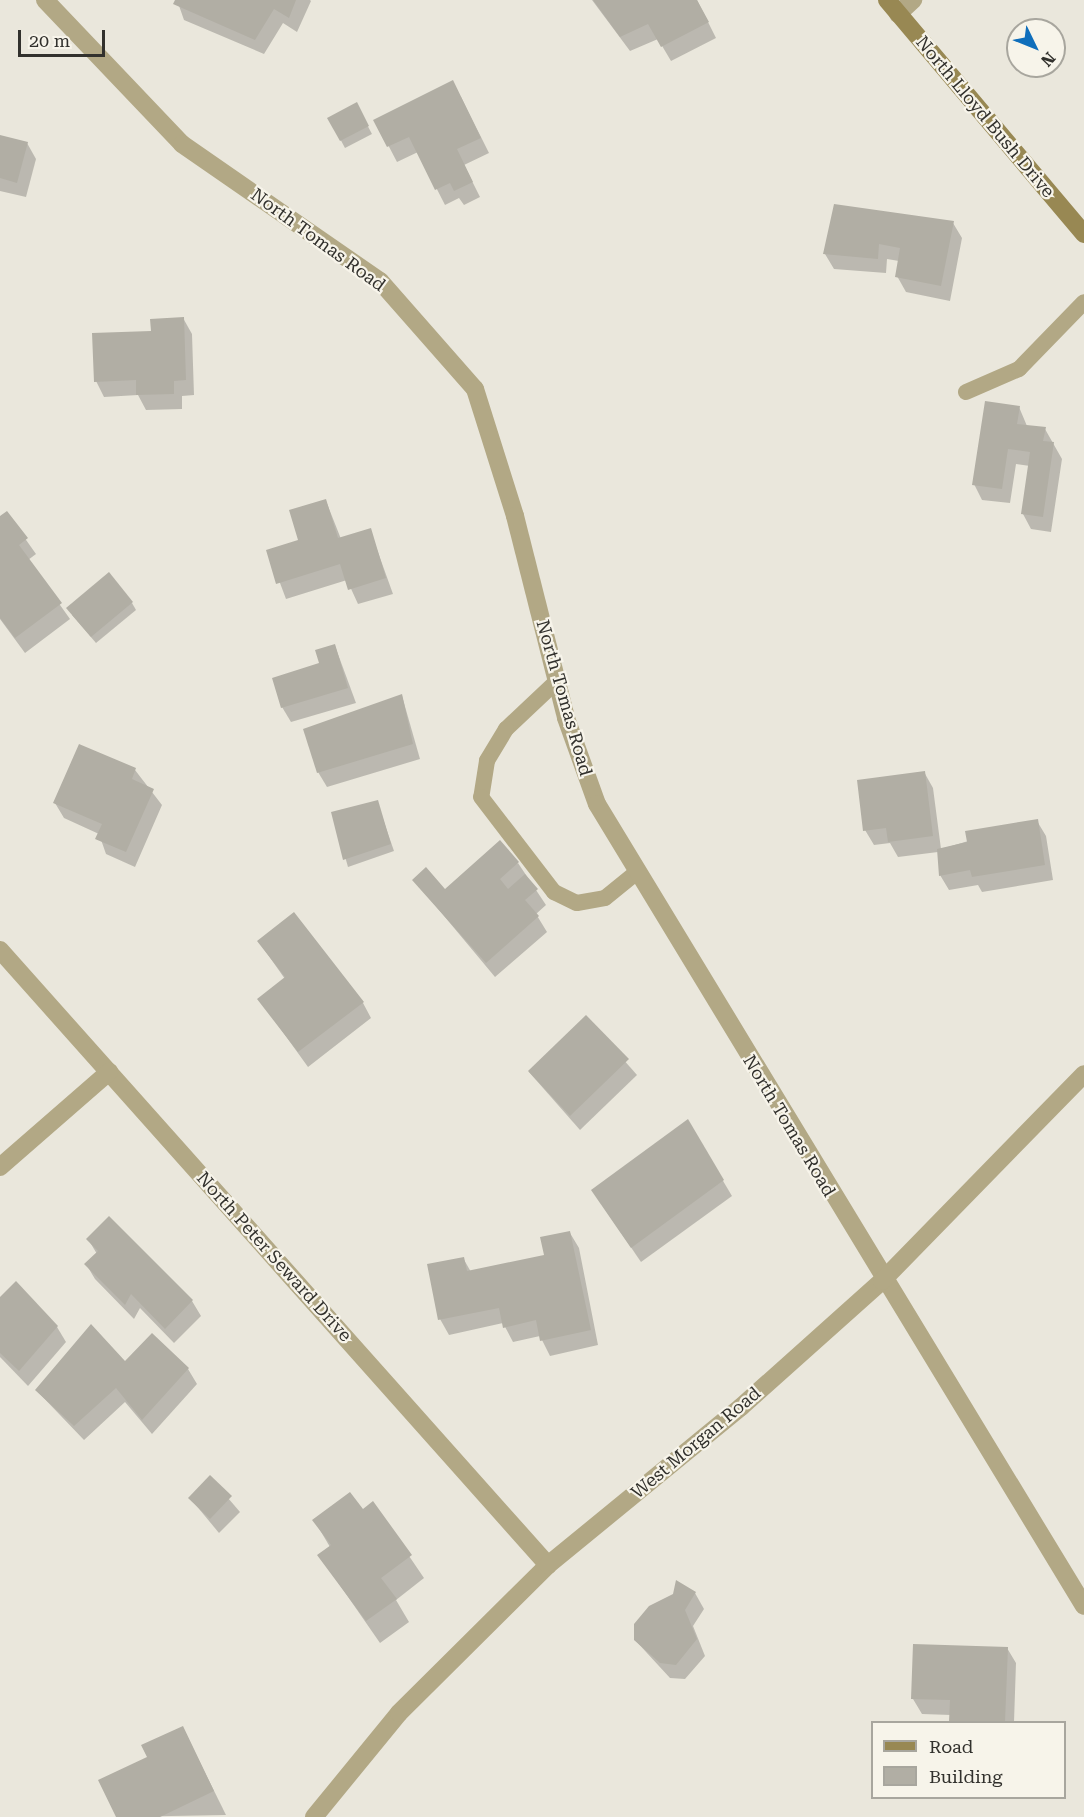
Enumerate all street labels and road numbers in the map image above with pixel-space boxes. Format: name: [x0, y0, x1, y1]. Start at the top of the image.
street label: North Lloyd Bush Drive: [911, 32, 1059, 202]
street label: North Tomas Road: [246, 184, 390, 296]
street label: North Tomas Road: [531, 618, 597, 778]
street label: North Tomas Road: [738, 1051, 840, 1201]
street label: North Peter Seward Drive: [192, 1168, 356, 1346]
street label: West Morgan Road: [627, 1383, 765, 1503]

